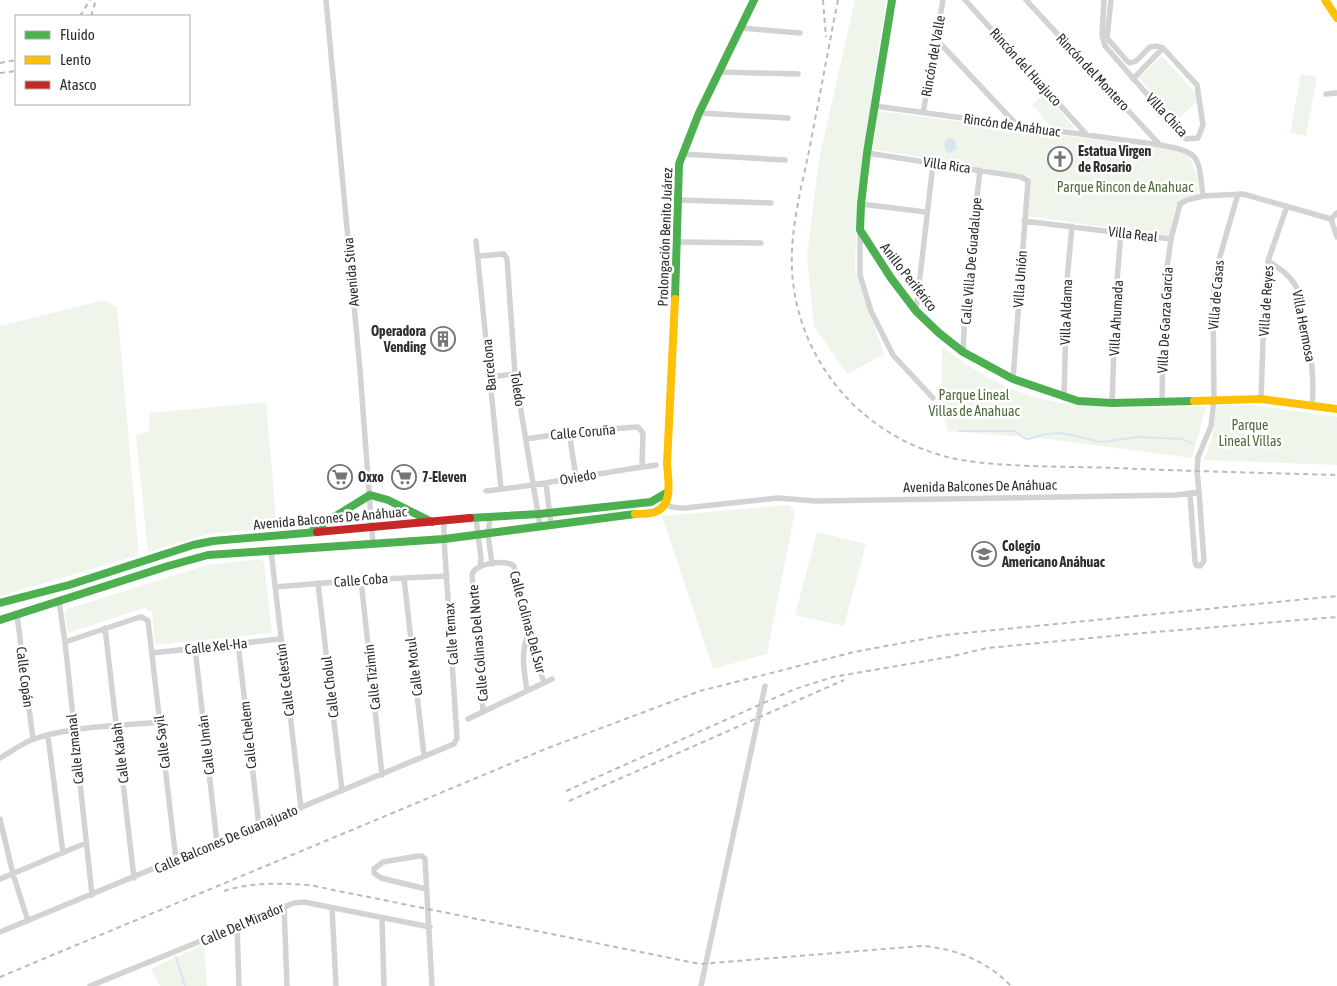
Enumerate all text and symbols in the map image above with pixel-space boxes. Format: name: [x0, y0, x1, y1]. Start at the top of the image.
street label: Rincón del Valle: [918, 14, 948, 98]
legend: [15, 15, 190, 105]
street label: Rincón del Huajuco: [987, 25, 1065, 109]
text: Fluido: [60, 26, 95, 43]
street label: Rincón del Montero: [1053, 30, 1133, 114]
text: Lento: [60, 51, 91, 68]
text: Atasco: [60, 76, 97, 93]
street label: Villa Chica: [1143, 90, 1191, 140]
street label: Rincón de Anáhuac: [962, 110, 1062, 140]
place label: Estatua Virgen de Rosario: [1078, 143, 1152, 175]
church icon: Estatua Virgen de Rosario: [1047, 146, 1073, 172]
street label: Villa Rica: [922, 154, 972, 176]
street label: Prolongación Benito Juárez: [655, 167, 675, 307]
park label: Parque Rincon de Anahuac: [1057, 179, 1194, 195]
street label: Calle Villa De Guadalupe: [957, 197, 985, 325]
street label: Villa Real: [1107, 223, 1159, 245]
street label: Avenida Stiva: [340, 237, 362, 307]
street label: Anillo Periférico: [877, 240, 941, 314]
street label: Villa Unión: [1010, 250, 1030, 308]
street label: Villa de Casas: [1205, 259, 1227, 331]
street label: Villa de Reyes: [1256, 265, 1276, 337]
street label: Villa De Garza García: [1154, 266, 1176, 374]
street label: Villa Aldama: [1057, 279, 1075, 345]
street label: Villa Ahumada: [1106, 280, 1126, 356]
street label: Villa Hermosa: [1289, 289, 1319, 363]
place label: Operadora Vending: [371, 323, 427, 355]
building icon: Operadora Vending: [430, 326, 456, 352]
street label: Barcelona: [479, 338, 499, 392]
street label: Toledo: [508, 371, 528, 407]
park label: Parque Lineal Villas de Anahuac: [928, 387, 1020, 419]
park label: Parque Lineal Villas: [1219, 417, 1281, 449]
street label: Calle Coruña: [550, 421, 616, 443]
supermarket icon: Oxxo: [327, 464, 353, 490]
supermarket icon: 7-Eleven: [391, 464, 417, 490]
street label: Oviedo: [559, 466, 597, 488]
place label: Oxxo: [358, 469, 384, 485]
place label: 7-Eleven: [422, 469, 467, 485]
street label: Avenida Balcones De Anáhuac: [903, 477, 1058, 495]
street label: Avenida Balcones De Anáhuac: [253, 503, 408, 533]
place label: Colegio Americano Anáhuac: [1001, 538, 1106, 570]
school or university icon: Colegio Americano Anáhuac: [971, 541, 997, 567]
street label: Calle Colinas Del Sur: [507, 569, 550, 676]
street label: Calle Coba: [333, 570, 389, 590]
street label: Calle Colinas Del Norte: [465, 584, 491, 702]
street label: Calle Temax: [441, 602, 461, 666]
street label: Calle Xel-Ha: [184, 635, 248, 657]
street label: Calle Motul: [402, 637, 426, 697]
street label: Calle Celestún: [273, 643, 297, 717]
street label: Calle Tizimín: [361, 643, 383, 711]
street label: Calle Copán: [13, 646, 37, 708]
street label: Calle Cholul: [318, 655, 342, 719]
street label: Calle Chelem: [236, 700, 260, 770]
street label: Calle Izmanal: [63, 713, 87, 785]
street label: Calle Sayil: [151, 714, 173, 770]
street label: Calle Umán: [194, 714, 218, 776]
street label: Calle Kabah: [108, 722, 132, 784]
street label: Calle Balcones De Guanajuato: [152, 802, 300, 876]
street label: Calle Del Mirador: [198, 899, 287, 949]

